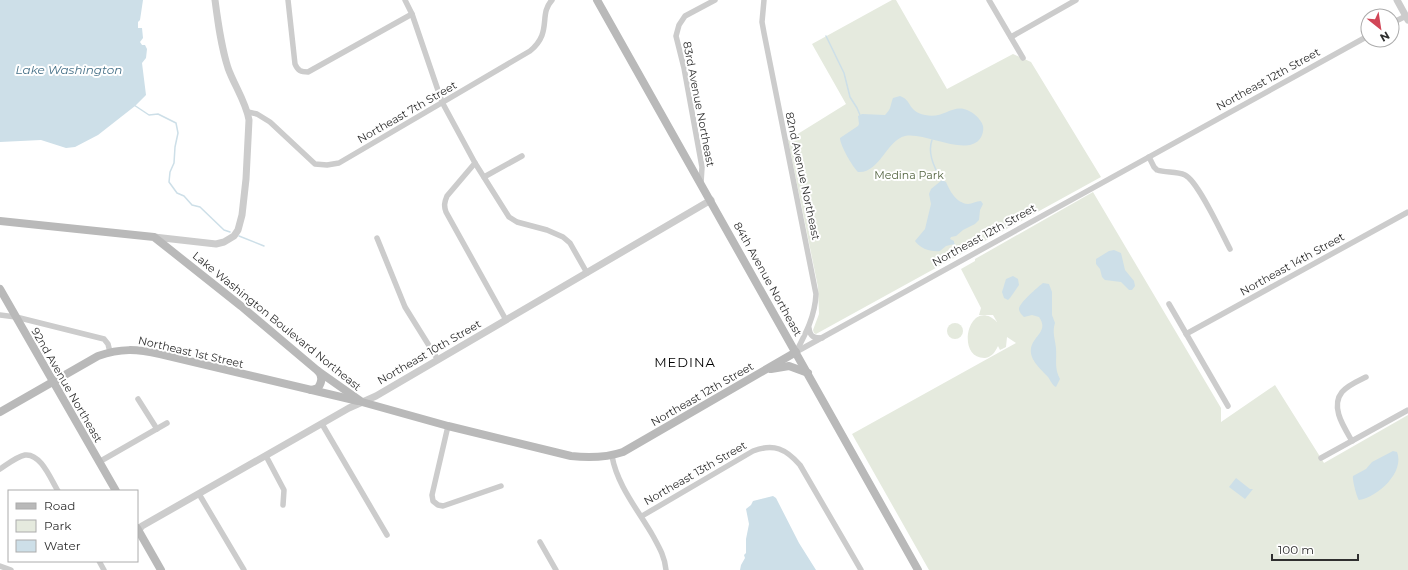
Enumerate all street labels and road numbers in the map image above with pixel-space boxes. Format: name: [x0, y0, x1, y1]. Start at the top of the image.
street label: 83rd Avenue Northeast: [680, 40, 718, 168]
street label: Northeast 12th Street: [1214, 44, 1323, 113]
street label: Northeast 7th Street: [355, 78, 460, 146]
street label: 82nd Avenue Northeast: [783, 111, 824, 242]
street label: Northeast 12th Street: [930, 200, 1039, 269]
street label: 84th Avenue Northeast: [731, 219, 806, 339]
street label: Northeast 14th Street: [1237, 229, 1347, 299]
street label: Lake Washington Boulevard Northeast: [190, 248, 365, 394]
street label: Northeast 10th Street: [375, 316, 484, 387]
street label: 92nd Avenue Northeast: [28, 325, 106, 445]
street label: Northeast 1st Street: [137, 333, 246, 371]
street label: Northeast 12th Street: [648, 359, 756, 429]
street label: Northeast 13th Street: [641, 438, 749, 508]

